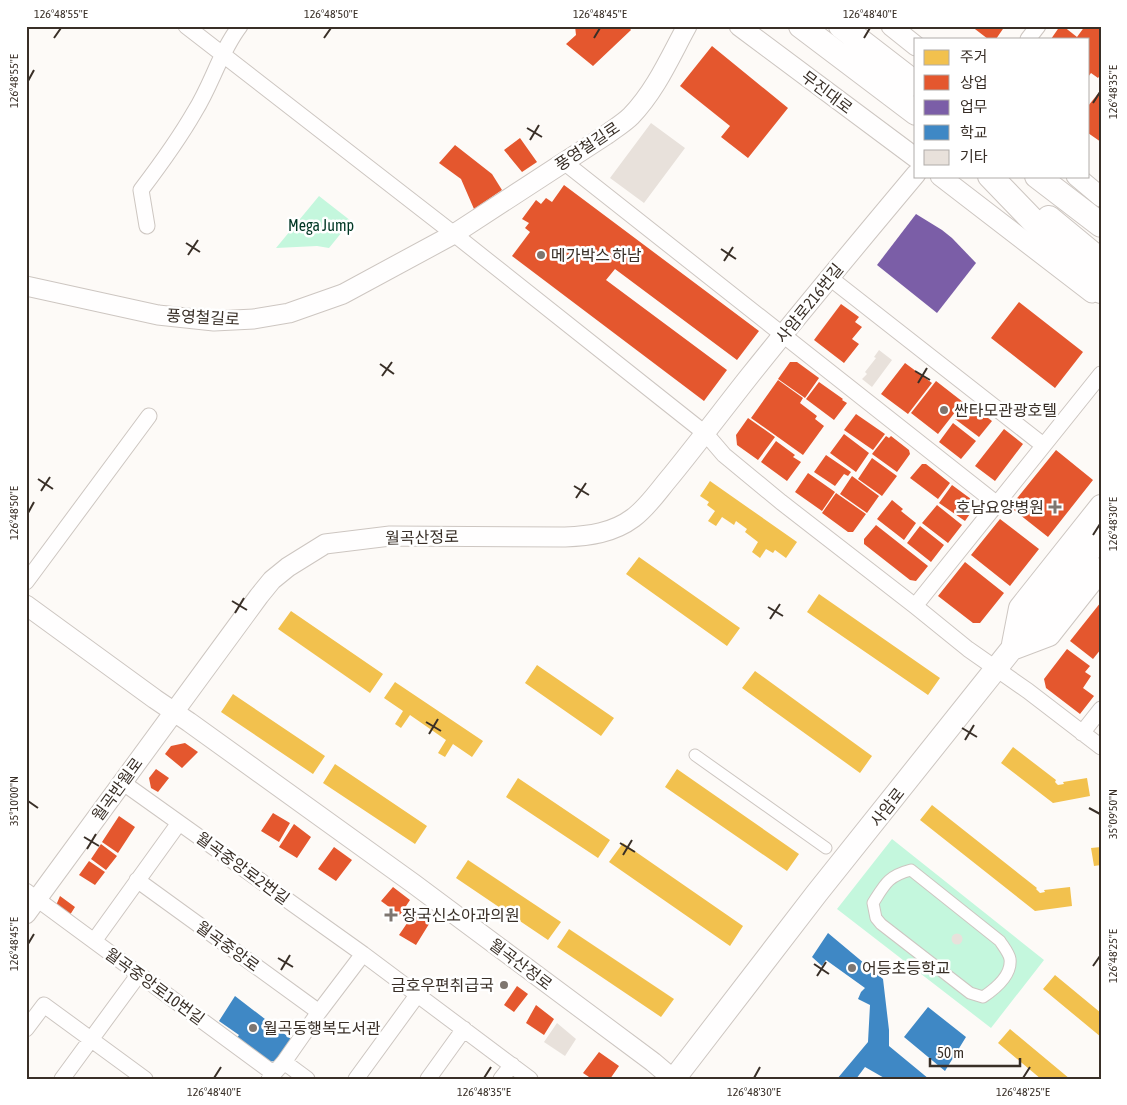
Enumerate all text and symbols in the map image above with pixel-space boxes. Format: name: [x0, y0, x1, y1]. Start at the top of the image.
text: 126°48'55"E: [34, 7, 88, 21]
text: 126°48'50"E: [304, 7, 358, 21]
text: 126°48'45"E: [573, 7, 627, 21]
text: 126°48'40"E: [843, 7, 897, 21]
legend: [914, 38, 1090, 178]
text: 주거: [960, 48, 988, 65]
text: 126°48'55"E: [7, 54, 21, 108]
text: 126°48'35"E: [1106, 65, 1120, 119]
street label: 무진대로: [798, 67, 856, 117]
text: 상업: [960, 74, 988, 91]
text: 업무: [960, 98, 988, 115]
street label: 풍영철길로: [551, 118, 623, 174]
text: 학교: [960, 124, 988, 141]
text: 기타: [960, 148, 988, 165]
park label: Mega Jump: [288, 216, 354, 235]
place label: 메가박스 하남: [551, 246, 642, 264]
marker: 메가박스 하남: [535, 249, 547, 261]
street label: 사암로216번길: [772, 260, 846, 346]
street label: 풍영철길로: [166, 306, 240, 328]
place label: 싼타모관광호텔: [954, 401, 1057, 419]
marker: 싼타모관광호텔: [938, 404, 950, 416]
text: 126°48'50"E: [7, 486, 21, 540]
text: 126°48'30"E: [1106, 497, 1120, 551]
place label: 호남요양병원: [956, 498, 1044, 516]
marker: 호남요양병원: [1048, 500, 1062, 514]
street label: 월곡산정로: [385, 527, 459, 547]
street label: 월곡반월로: [88, 754, 146, 824]
text: 35°10'00"N: [7, 776, 21, 826]
street label: 사암로: [866, 784, 908, 830]
text: 35°09'50"N: [1106, 789, 1120, 839]
street label: 월곡중앙로2번길: [193, 828, 293, 908]
place label: 장국신소아과의원: [402, 906, 520, 924]
marker: 장국신소아과의원: [384, 908, 398, 922]
text: 126°48'45"E: [7, 917, 21, 971]
street label: 월곡중앙로: [193, 917, 263, 975]
text: 126°48'25"E: [1106, 929, 1120, 983]
street label: 월곡산정로: [486, 935, 556, 994]
street label: 월곡중앙로10번길: [102, 944, 208, 1028]
place label: 어등초등학교: [862, 959, 950, 977]
marker: 어등초등학교: [846, 962, 858, 974]
place label: 금호우편취급국: [391, 976, 494, 994]
marker: 금호우편취급국: [498, 979, 510, 991]
place label: 월곡동행복도서관: [263, 1019, 381, 1037]
marker: 월곡동행복도서관: [247, 1022, 259, 1034]
scale bar: [930, 1035, 1020, 1067]
text: 50 m: [937, 1044, 964, 1061]
text: 126°48'40"E: [187, 1085, 241, 1099]
text: 126°48'35"E: [457, 1085, 511, 1099]
text: 126°48'30"E: [727, 1085, 781, 1099]
text: 126°48'25"E: [996, 1085, 1050, 1099]

